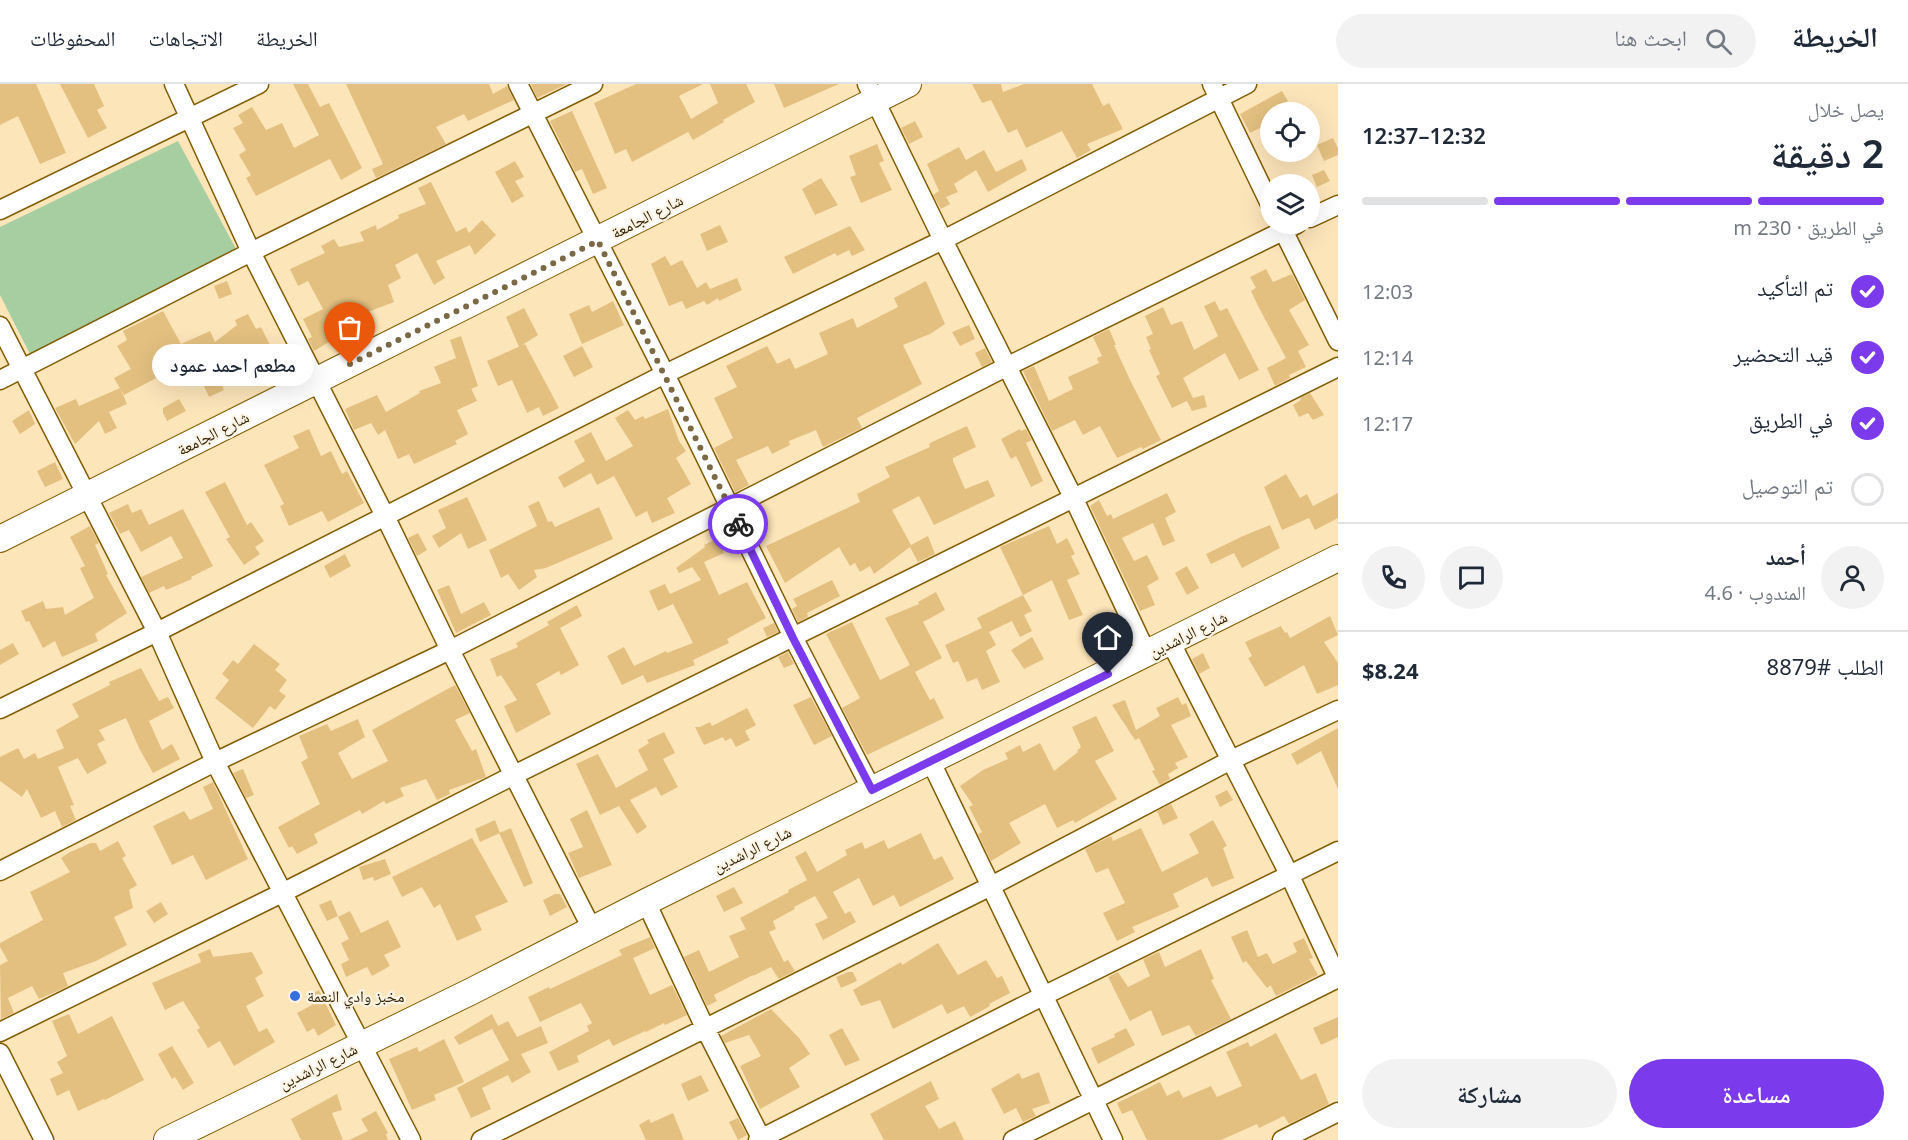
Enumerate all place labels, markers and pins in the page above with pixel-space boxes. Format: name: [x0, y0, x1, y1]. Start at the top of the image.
pin: [324, 302, 375, 364]
callout: مطعم احمد عمود: [152, 343, 314, 385]
pin: [1082, 612, 1133, 674]
place label: مخبز وادي النعمة: [307, 985, 405, 1009]
marker: مخبز وادي النعمة: [288, 989, 302, 1003]

